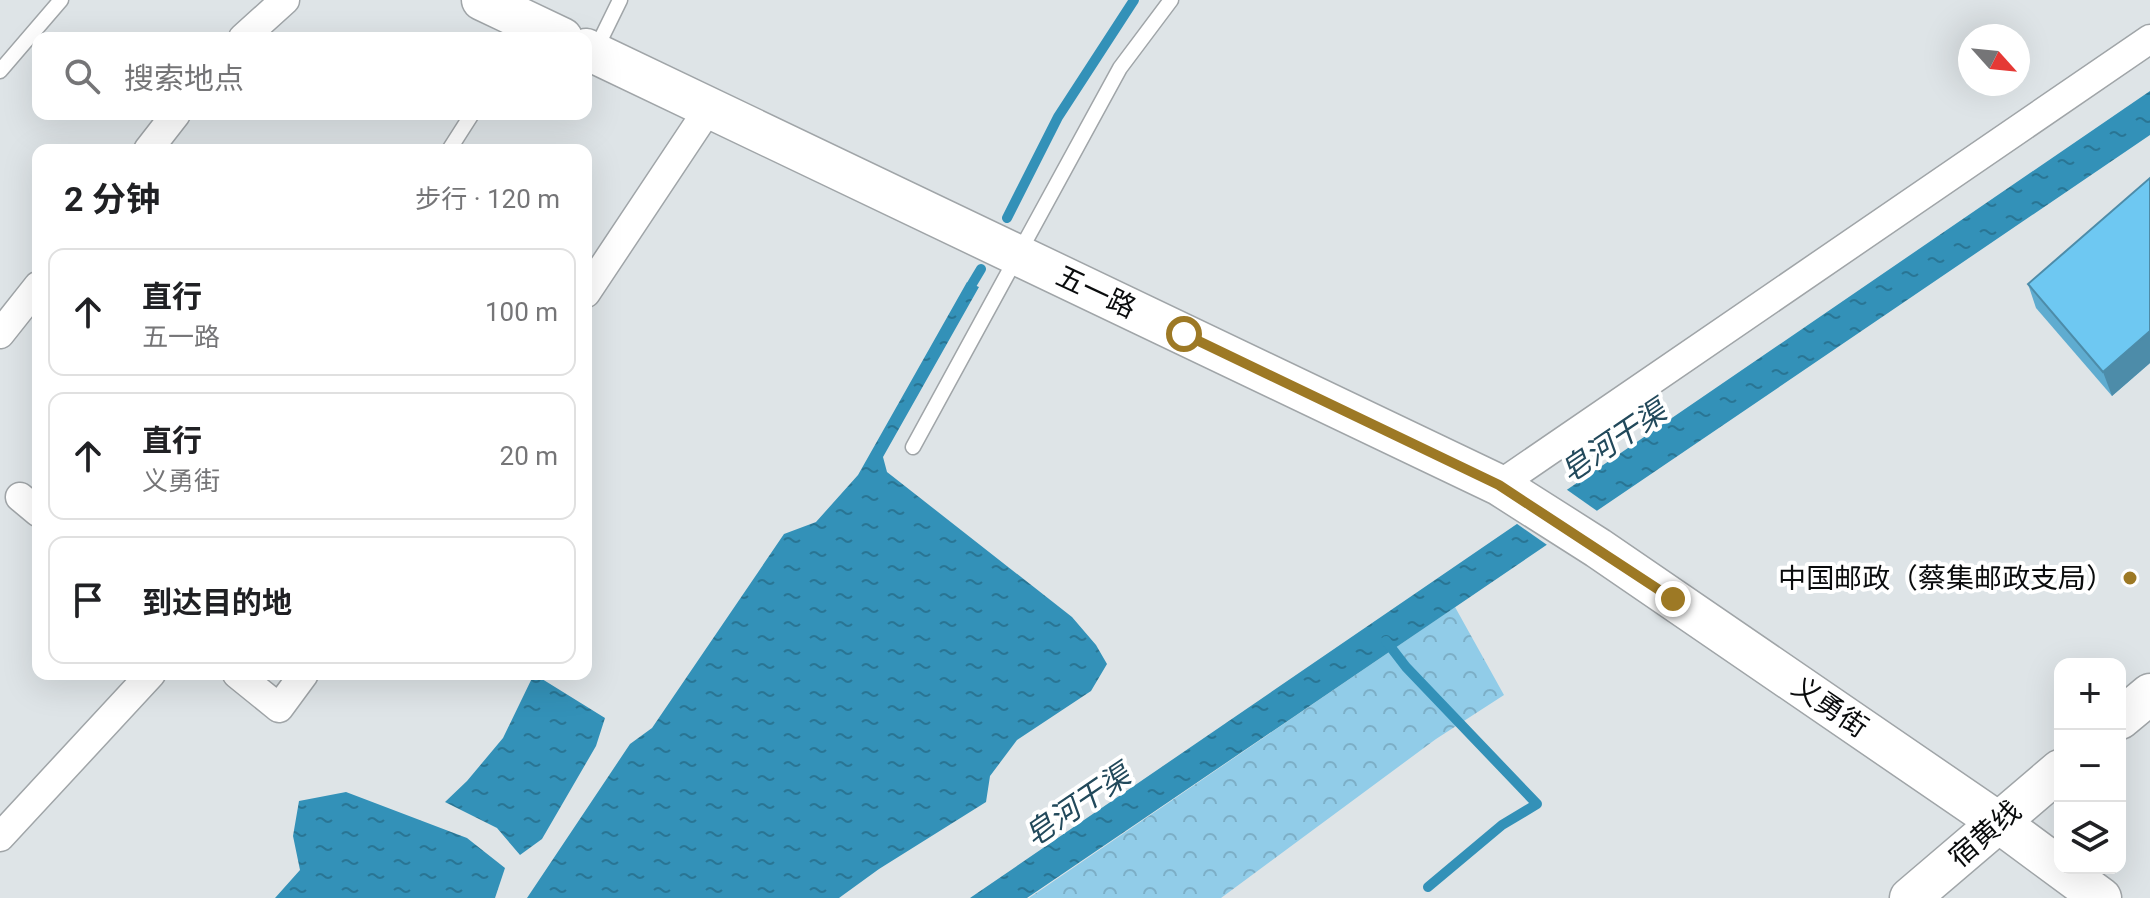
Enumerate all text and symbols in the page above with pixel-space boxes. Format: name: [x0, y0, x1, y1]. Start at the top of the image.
north arrow: [1958, 24, 2030, 96]
search box: [32, 32, 592, 120]
icon: search: [60, 54, 104, 98]
text: 搜索地点: [124, 61, 244, 96]
text: 2 分钟: [64, 179, 160, 219]
text: 步行 · 120 m: [415, 184, 560, 214]
street label: 五一路: [1051, 259, 1141, 325]
text: 直行: [142, 279, 202, 314]
icon: ahead: [66, 290, 110, 334]
text: 100 m: [485, 297, 558, 327]
route start: [1166, 316, 1202, 352]
text: 五一路: [142, 322, 220, 352]
water label: 皂河干渠: [1553, 391, 1676, 489]
text: 直行: [142, 423, 202, 458]
icon: ahead: [66, 434, 110, 478]
text: 20 m: [500, 441, 558, 471]
text: 义勇街: [142, 466, 220, 496]
place label: 中国邮政（蔡集邮政支局）: [1778, 562, 2114, 595]
marker: 中国邮政（蔡集邮政支局）: [2121, 569, 2139, 587]
icon: arrive: [66, 578, 110, 622]
route end: [1655, 581, 1691, 617]
text: 到达目的地: [142, 585, 292, 620]
map controls: [2054, 658, 2126, 874]
button: +: [2054, 658, 2126, 730]
street label: 义勇街: [1786, 670, 1874, 744]
button: −: [2054, 730, 2126, 802]
water label: 皂河干渠: [1017, 755, 1140, 853]
street label: 宿黄线: [1942, 794, 2028, 874]
button: layers: [2054, 802, 2126, 874]

